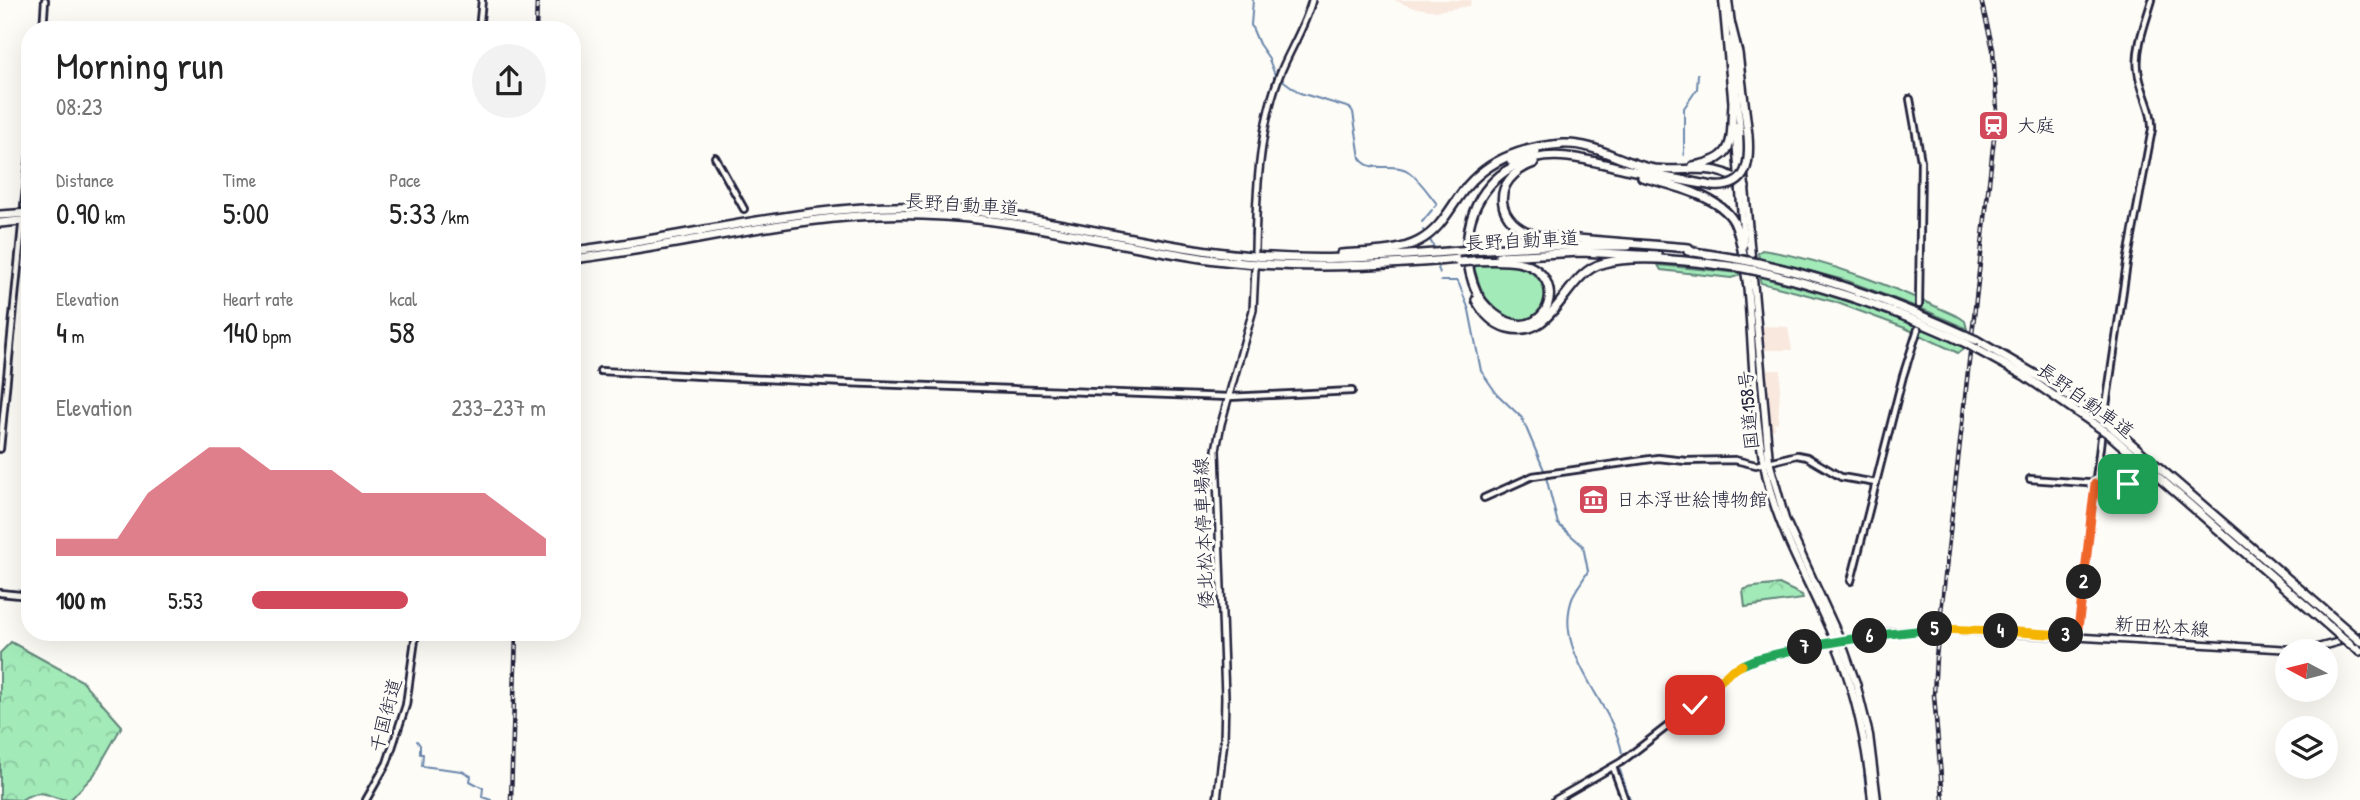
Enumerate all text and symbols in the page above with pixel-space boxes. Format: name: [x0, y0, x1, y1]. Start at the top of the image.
text: Morning run: [56, 39, 224, 91]
button: share: [472, 44, 546, 118]
text: 08:23: [56, 91, 103, 122]
station icon: 大庭: [1977, 108, 2011, 142]
place label: 大庭: [2017, 112, 2055, 138]
text: Distance: [56, 167, 114, 193]
text: Time: [223, 167, 256, 193]
text: Pace: [389, 167, 421, 193]
street label: 長野自動車道: [904, 187, 1020, 221]
text: 0.90: [56, 193, 100, 233]
text: 5:00: [223, 193, 269, 233]
text: 5:33: [389, 193, 436, 233]
text: km: [100, 204, 126, 230]
text: /km: [436, 204, 469, 230]
street label: 長野自動車道: [1464, 224, 1580, 256]
text: Elevation: [56, 286, 119, 312]
text: Heart rate: [223, 286, 294, 312]
text: kcal: [389, 286, 417, 312]
text: 4: [56, 312, 67, 352]
text: 140: [223, 312, 258, 352]
text: 58: [389, 312, 415, 352]
text: m: [67, 323, 85, 349]
text: bpm: [258, 323, 292, 349]
street label: 長野自動車道: [2032, 356, 2140, 444]
street label: 国道158号: [1732, 369, 1764, 451]
text: Elevation: [56, 392, 132, 423]
text: 233–237 m: [452, 392, 546, 423]
pin: [2098, 454, 2158, 514]
street label: 倭北松本停車場線: [1187, 457, 1219, 609]
icon: arrive: [2109, 465, 2147, 503]
museum icon: 日本浮世絵博物館: [1576, 482, 1610, 516]
place label: 日本浮世絵博物館: [1616, 486, 1768, 512]
pin: 2: [2066, 564, 2102, 600]
text: 2: [2079, 568, 2088, 594]
text: 100 m: [56, 585, 106, 616]
text: 5:53: [168, 585, 203, 616]
street label: 新田松本線: [2114, 610, 2210, 642]
pin: 5: [1918, 612, 1952, 646]
pin: 4: [1983, 614, 2018, 648]
text: 5: [1930, 615, 1939, 641]
text: 4: [1997, 617, 2004, 643]
pin: 6: [1853, 618, 1888, 654]
pin: 3: [2048, 618, 2084, 652]
text: 3: [2061, 621, 2070, 647]
text: 6: [1866, 622, 1873, 648]
pin: 7: [1787, 630, 1822, 664]
text: 7: [1800, 633, 1809, 659]
north arrow: [2275, 639, 2338, 702]
map controls: [2275, 639, 2338, 779]
street label: 千国街道: [363, 675, 407, 755]
pin: [1665, 675, 1725, 735]
icon: check: [1676, 686, 1714, 724]
button: layers: [2275, 716, 2338, 779]

